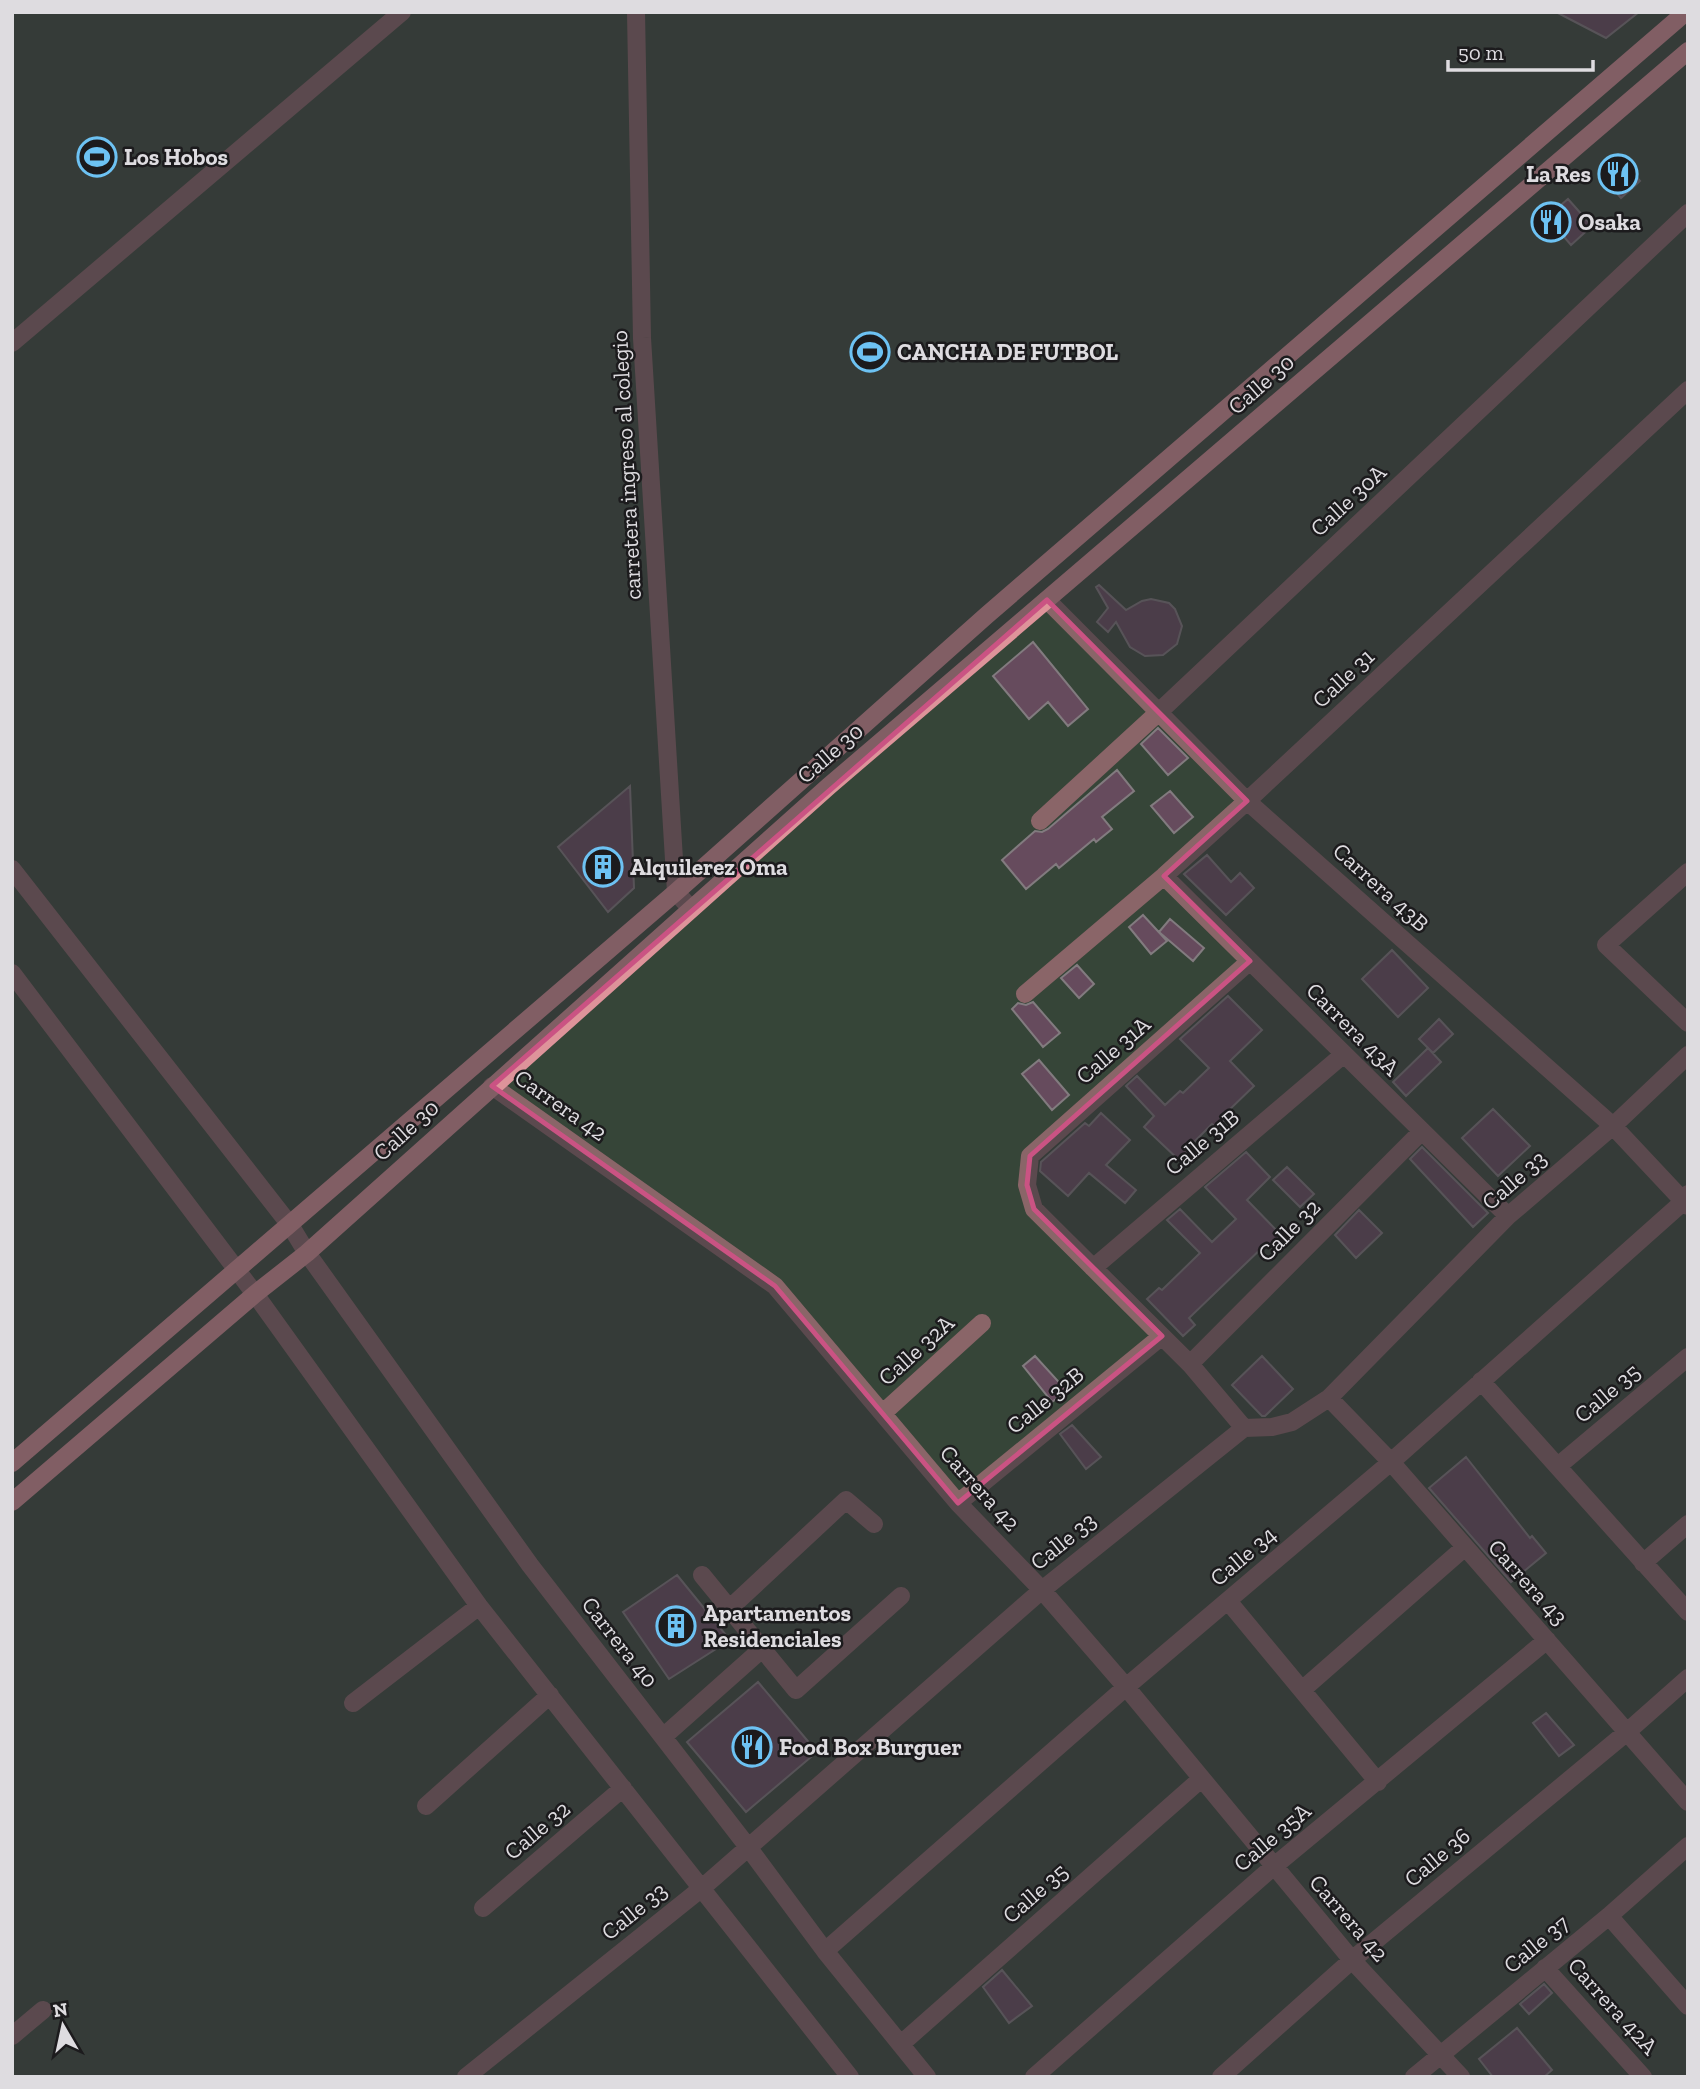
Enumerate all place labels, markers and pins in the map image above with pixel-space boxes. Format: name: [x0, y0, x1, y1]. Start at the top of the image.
sports icon: Los Hobos: [76, 136, 118, 178]
place label: Los Hobos: [124, 143, 228, 171]
restaurant icon: La Res: [1597, 153, 1639, 195]
place label: La Res: [1526, 160, 1591, 188]
restaurant icon: Osaka: [1530, 201, 1572, 243]
place label: Osaka: [1578, 208, 1641, 236]
sports icon: CANCHA DE FUTBOL: [849, 331, 891, 373]
place label: CANCHA DE FUTBOL: [897, 338, 1118, 366]
building icon: Alquilerez Oma: [582, 846, 624, 888]
place label: Alquilerez Oma: [630, 853, 788, 881]
place label: Apartamentos Residenciales: [703, 1599, 851, 1653]
building icon: Apartamentos Residenciales: [655, 1605, 697, 1647]
restaurant icon: Food Box Burguer: [731, 1726, 773, 1768]
place label: Food Box Burguer: [779, 1733, 962, 1761]

